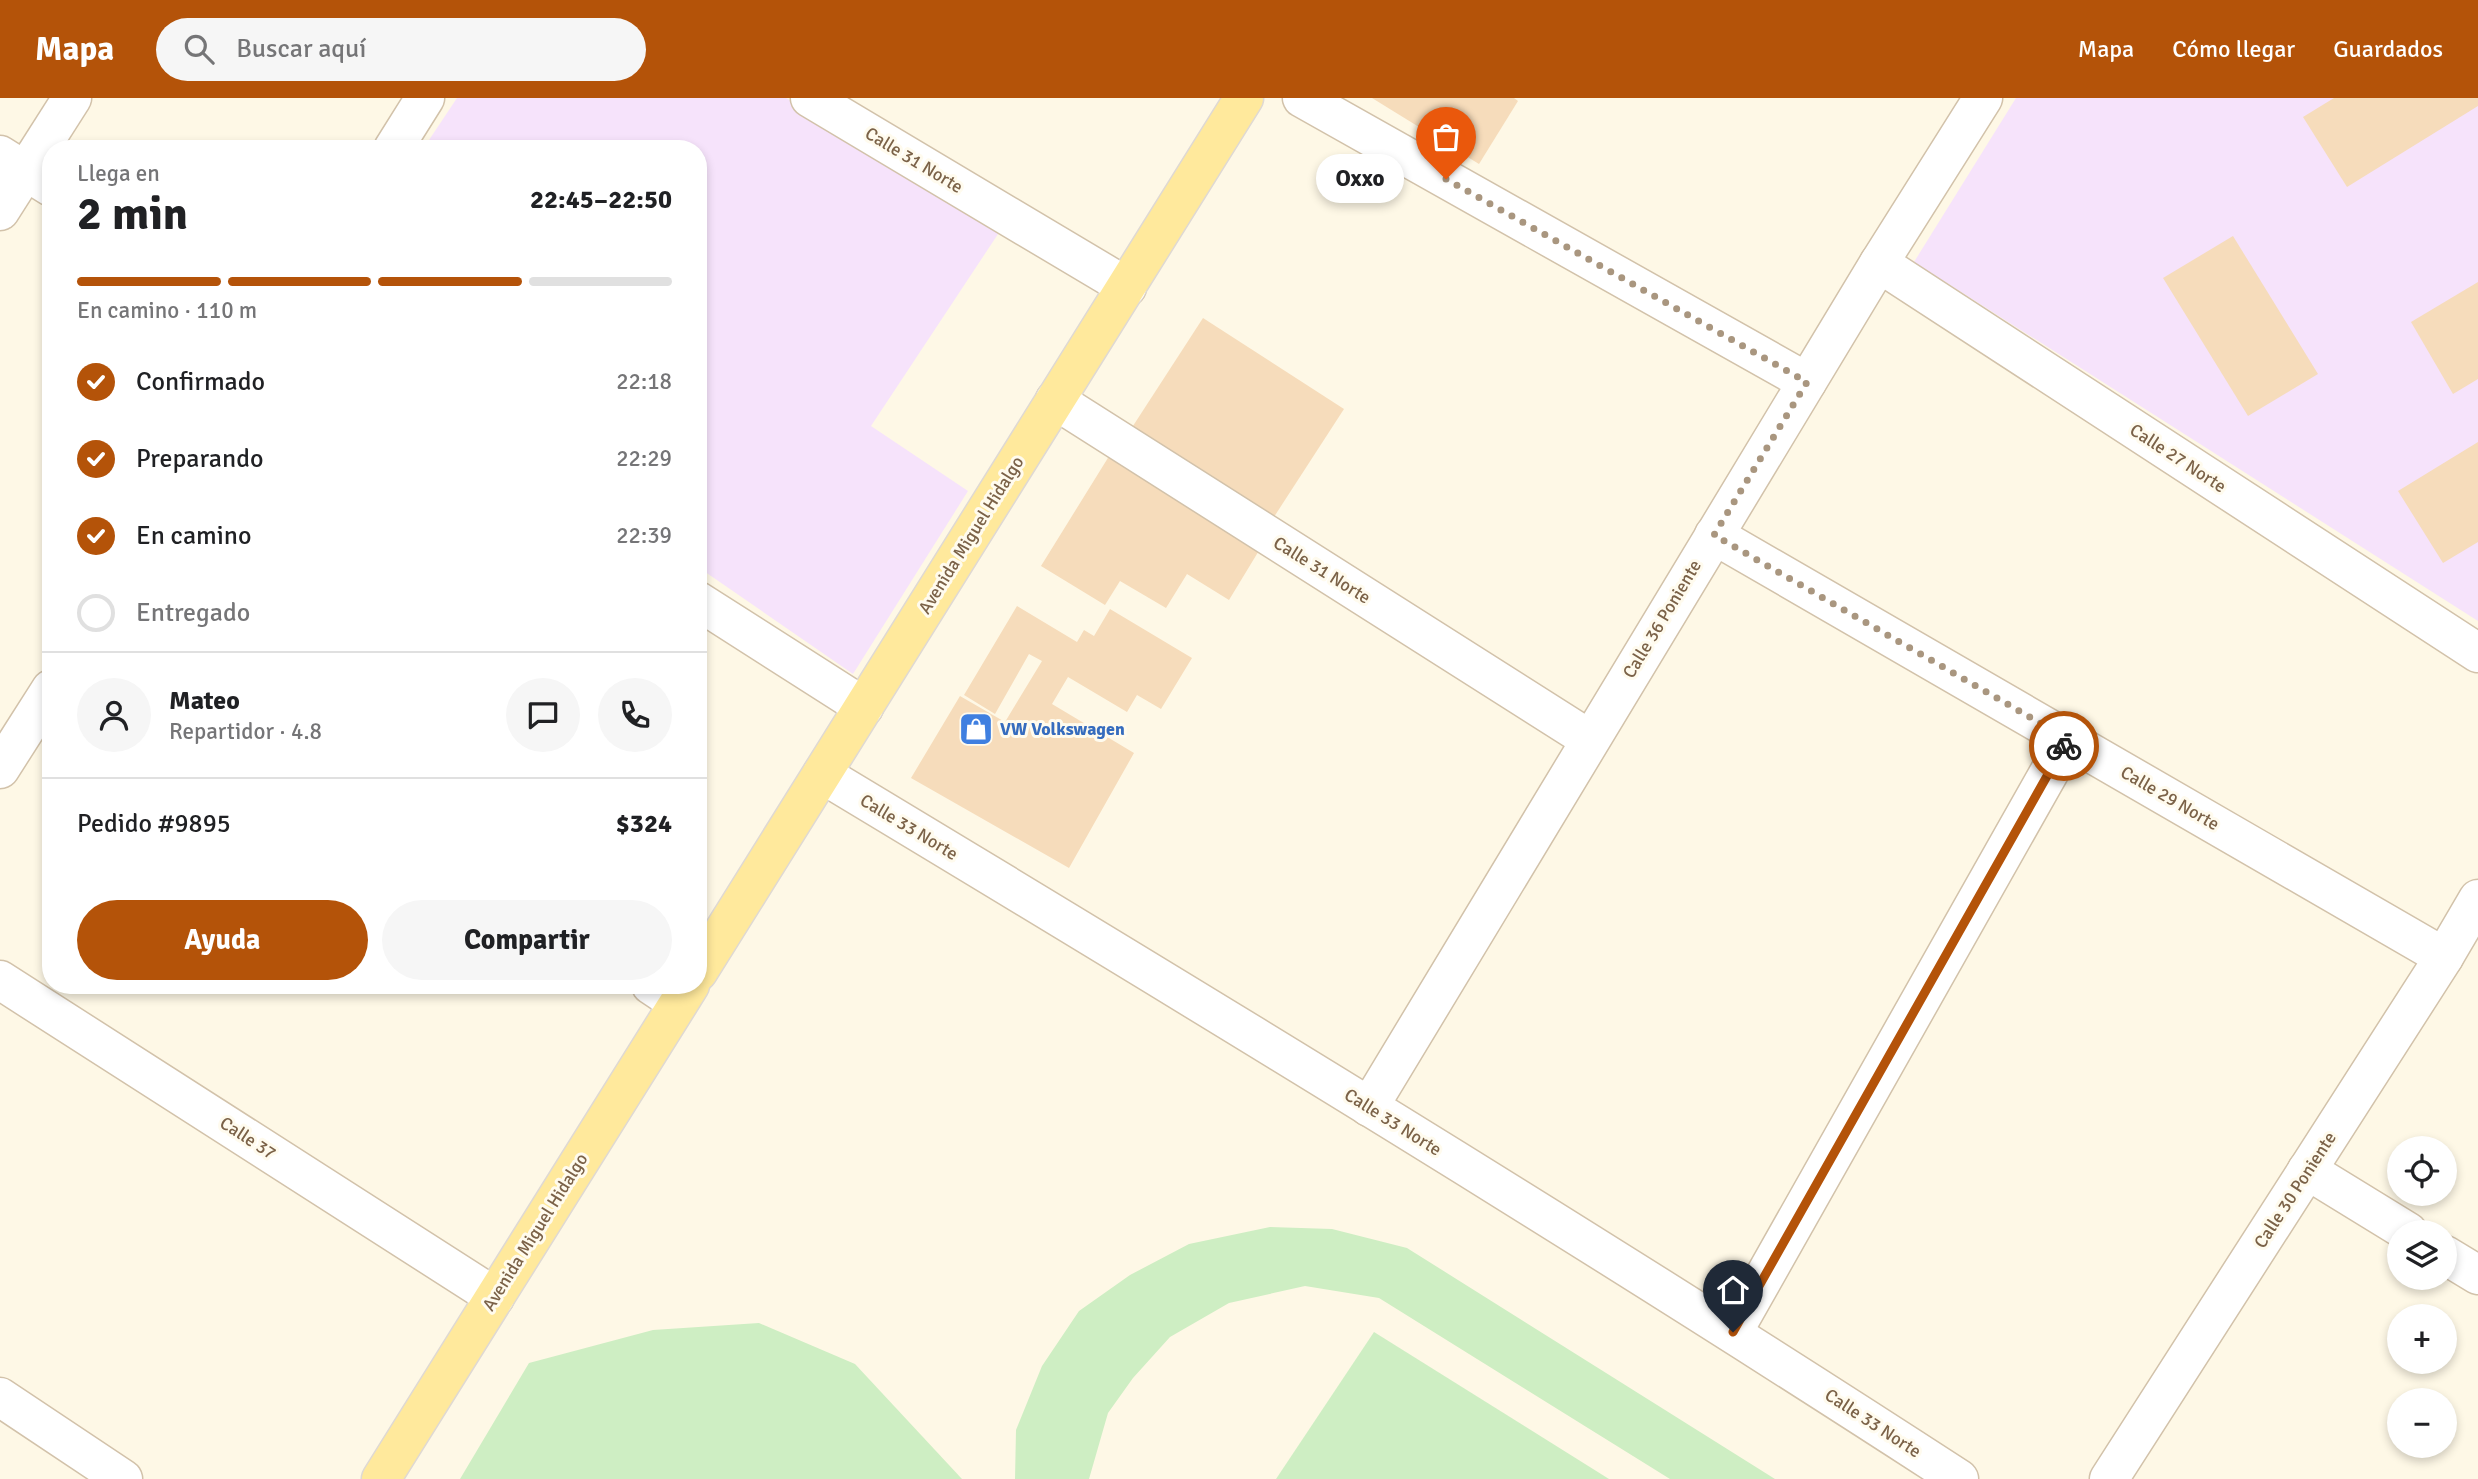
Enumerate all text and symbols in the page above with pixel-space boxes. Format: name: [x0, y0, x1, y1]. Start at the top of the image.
search box: [156, 18, 646, 81]
text: Mapa: [35, 29, 114, 70]
icon: search: [180, 30, 218, 68]
text: Buscar aquí: [236, 33, 366, 65]
text: Mapa: [2078, 34, 2134, 64]
text: Cómo llegar: [2172, 34, 2295, 64]
text: Guardados: [2333, 34, 2443, 64]
pin: [1416, 107, 1476, 179]
icon: bag: [1427, 118, 1465, 156]
street label: Calle 31 Norte: [861, 122, 967, 198]
callout: Oxxo: [1316, 154, 1404, 204]
text: Llega en: [77, 159, 160, 188]
text: Oxxo: [1336, 164, 1384, 193]
text: 22:45–22:50: [530, 184, 672, 216]
text: 2 min: [77, 186, 188, 242]
text: En camino · 110 m: [77, 296, 257, 325]
icon: check: [77, 363, 115, 401]
text: Confirmado: [136, 366, 265, 398]
text: 22:18: [616, 367, 672, 396]
street label: Calle 27 Norte: [2126, 419, 2230, 497]
icon: check: [77, 440, 115, 478]
text: Preparando: [136, 443, 263, 475]
text: 22:29: [616, 444, 672, 473]
street label: Avenida Miguel Hidalgo: [914, 452, 1028, 618]
icon: check: [77, 517, 115, 555]
text: En camino: [136, 520, 252, 552]
text: 22:39: [616, 521, 672, 550]
street label: Calle 31 Norte: [1269, 531, 1375, 609]
street label: Calle 36 Poniente: [1618, 556, 1706, 682]
text: Entregado: [136, 597, 250, 629]
button: person: [77, 678, 151, 752]
button: chat: [506, 678, 580, 752]
button: phone: [598, 678, 672, 752]
text: Mateo: [169, 685, 240, 717]
shop icon: VW Volkswagen: [957, 710, 995, 748]
courier: [2029, 711, 2099, 781]
text: Repartidor · 4.8: [169, 717, 322, 746]
place label: VW Volkswagen: [1000, 718, 1125, 740]
icon: bike: [2045, 727, 2083, 765]
street label: Calle 29 Norte: [2117, 761, 2223, 835]
street label: Calle 33 Norte: [856, 789, 962, 865]
text: Pedido #9895: [77, 808, 231, 840]
text: $324: [616, 808, 672, 840]
button: Ayuda: [77, 900, 368, 980]
button: Compartir: [382, 900, 672, 980]
street label: Calle 33 Norte: [1340, 1083, 1446, 1161]
street label: Calle 37: [216, 1112, 280, 1164]
street label: Calle 30 Poniente: [2249, 1128, 2341, 1252]
map controls: [2387, 1136, 2457, 1458]
button: locate: [2387, 1136, 2457, 1206]
street label: Avenida Miguel Hidalgo: [478, 1149, 592, 1315]
button: layers: [2387, 1220, 2457, 1290]
pin: [1703, 1260, 1763, 1332]
icon: home: [1714, 1271, 1752, 1309]
button: +: [2387, 1304, 2457, 1374]
street label: Calle 33 Norte: [1821, 1384, 1925, 1462]
button: −: [2387, 1388, 2457, 1458]

